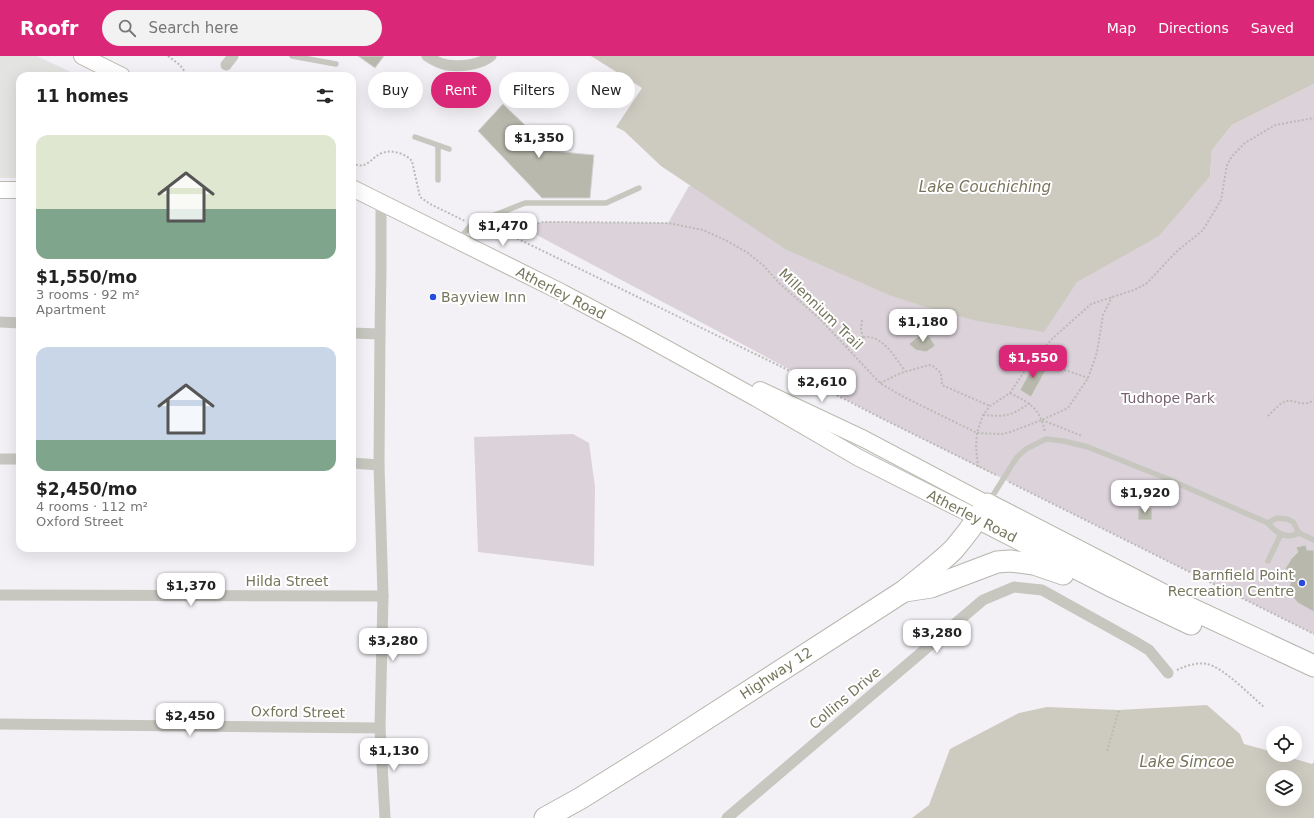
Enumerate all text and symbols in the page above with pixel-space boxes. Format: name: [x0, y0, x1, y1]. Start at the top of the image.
search box: [102, 10, 382, 46]
text: Roofr: [20, 17, 78, 39]
icon: search: [116, 17, 138, 39]
text: Search here: [148, 19, 238, 37]
text: Map: [1107, 20, 1136, 36]
text: Directions: [1158, 20, 1229, 36]
text: Saved: [1251, 20, 1294, 36]
chip: Buy: [368, 72, 423, 108]
chip: Rent: [431, 72, 491, 108]
chip: Filters: [499, 72, 569, 108]
chip: New: [577, 72, 635, 108]
icon: filters: [314, 85, 336, 107]
text: 11 homes: [36, 86, 129, 106]
pin: $1,350: [506, 125, 572, 159]
text: $1,350: [514, 130, 564, 145]
icon: home: [150, 161, 222, 233]
water label: Lake Couchiching: [919, 178, 1051, 196]
pin: $1,470: [470, 213, 536, 247]
text: $1,470: [478, 218, 528, 233]
street label: Atherley Road: [514, 264, 608, 322]
street label: Millennium Trail: [776, 265, 866, 353]
text: $1,550/mo: [36, 267, 137, 287]
text: 3 rooms · 92 m²: [36, 287, 140, 302]
place label: Bayview Inn: [441, 289, 526, 305]
marker: Bayview Inn: [428, 292, 438, 302]
text: Apartment: [36, 302, 106, 317]
pin: $1,180: [890, 309, 956, 343]
text: $1,180: [898, 314, 948, 329]
pin: $1,550: [1000, 345, 1066, 379]
text: $1,550: [1008, 350, 1058, 365]
pin: $2,610: [789, 369, 855, 403]
icon: home: [150, 373, 222, 445]
text: $2,610: [797, 374, 847, 389]
park label: Tudhope Park: [1120, 390, 1216, 406]
text: $2,450/mo: [36, 479, 137, 499]
pin: $1,920: [1112, 480, 1178, 514]
text: $1,920: [1120, 485, 1170, 500]
street label: Atherley Road: [925, 487, 1019, 545]
text: 4 rooms · 112 m²: [36, 499, 148, 514]
text: Oxford Street: [36, 514, 123, 529]
place label: Barnfield Point Recreation Centre: [1168, 567, 1294, 599]
pin: $1,370: [158, 573, 224, 607]
street label: Hilda Street: [246, 573, 329, 589]
text: $1,370: [166, 578, 216, 593]
marker: Barnfield Point Recreation Centre: [1297, 578, 1307, 588]
pin: $3,280: [904, 620, 970, 654]
text: $3,280: [912, 625, 962, 640]
pin: $3,280: [360, 628, 426, 662]
text: $3,280: [368, 633, 418, 648]
street label: Highway 12: [737, 644, 815, 702]
street label: Collins Drive: [806, 664, 884, 732]
pin: $2,450: [157, 703, 223, 737]
street label: Oxford Street: [251, 703, 346, 721]
text: $2,450: [165, 708, 215, 723]
map controls: [1266, 726, 1302, 806]
button: locate: [1266, 726, 1302, 762]
pin: $1,130: [361, 738, 427, 772]
text: $1,130: [369, 743, 419, 758]
water label: Lake Simcoe: [1139, 753, 1235, 771]
button: layers: [1266, 770, 1302, 806]

